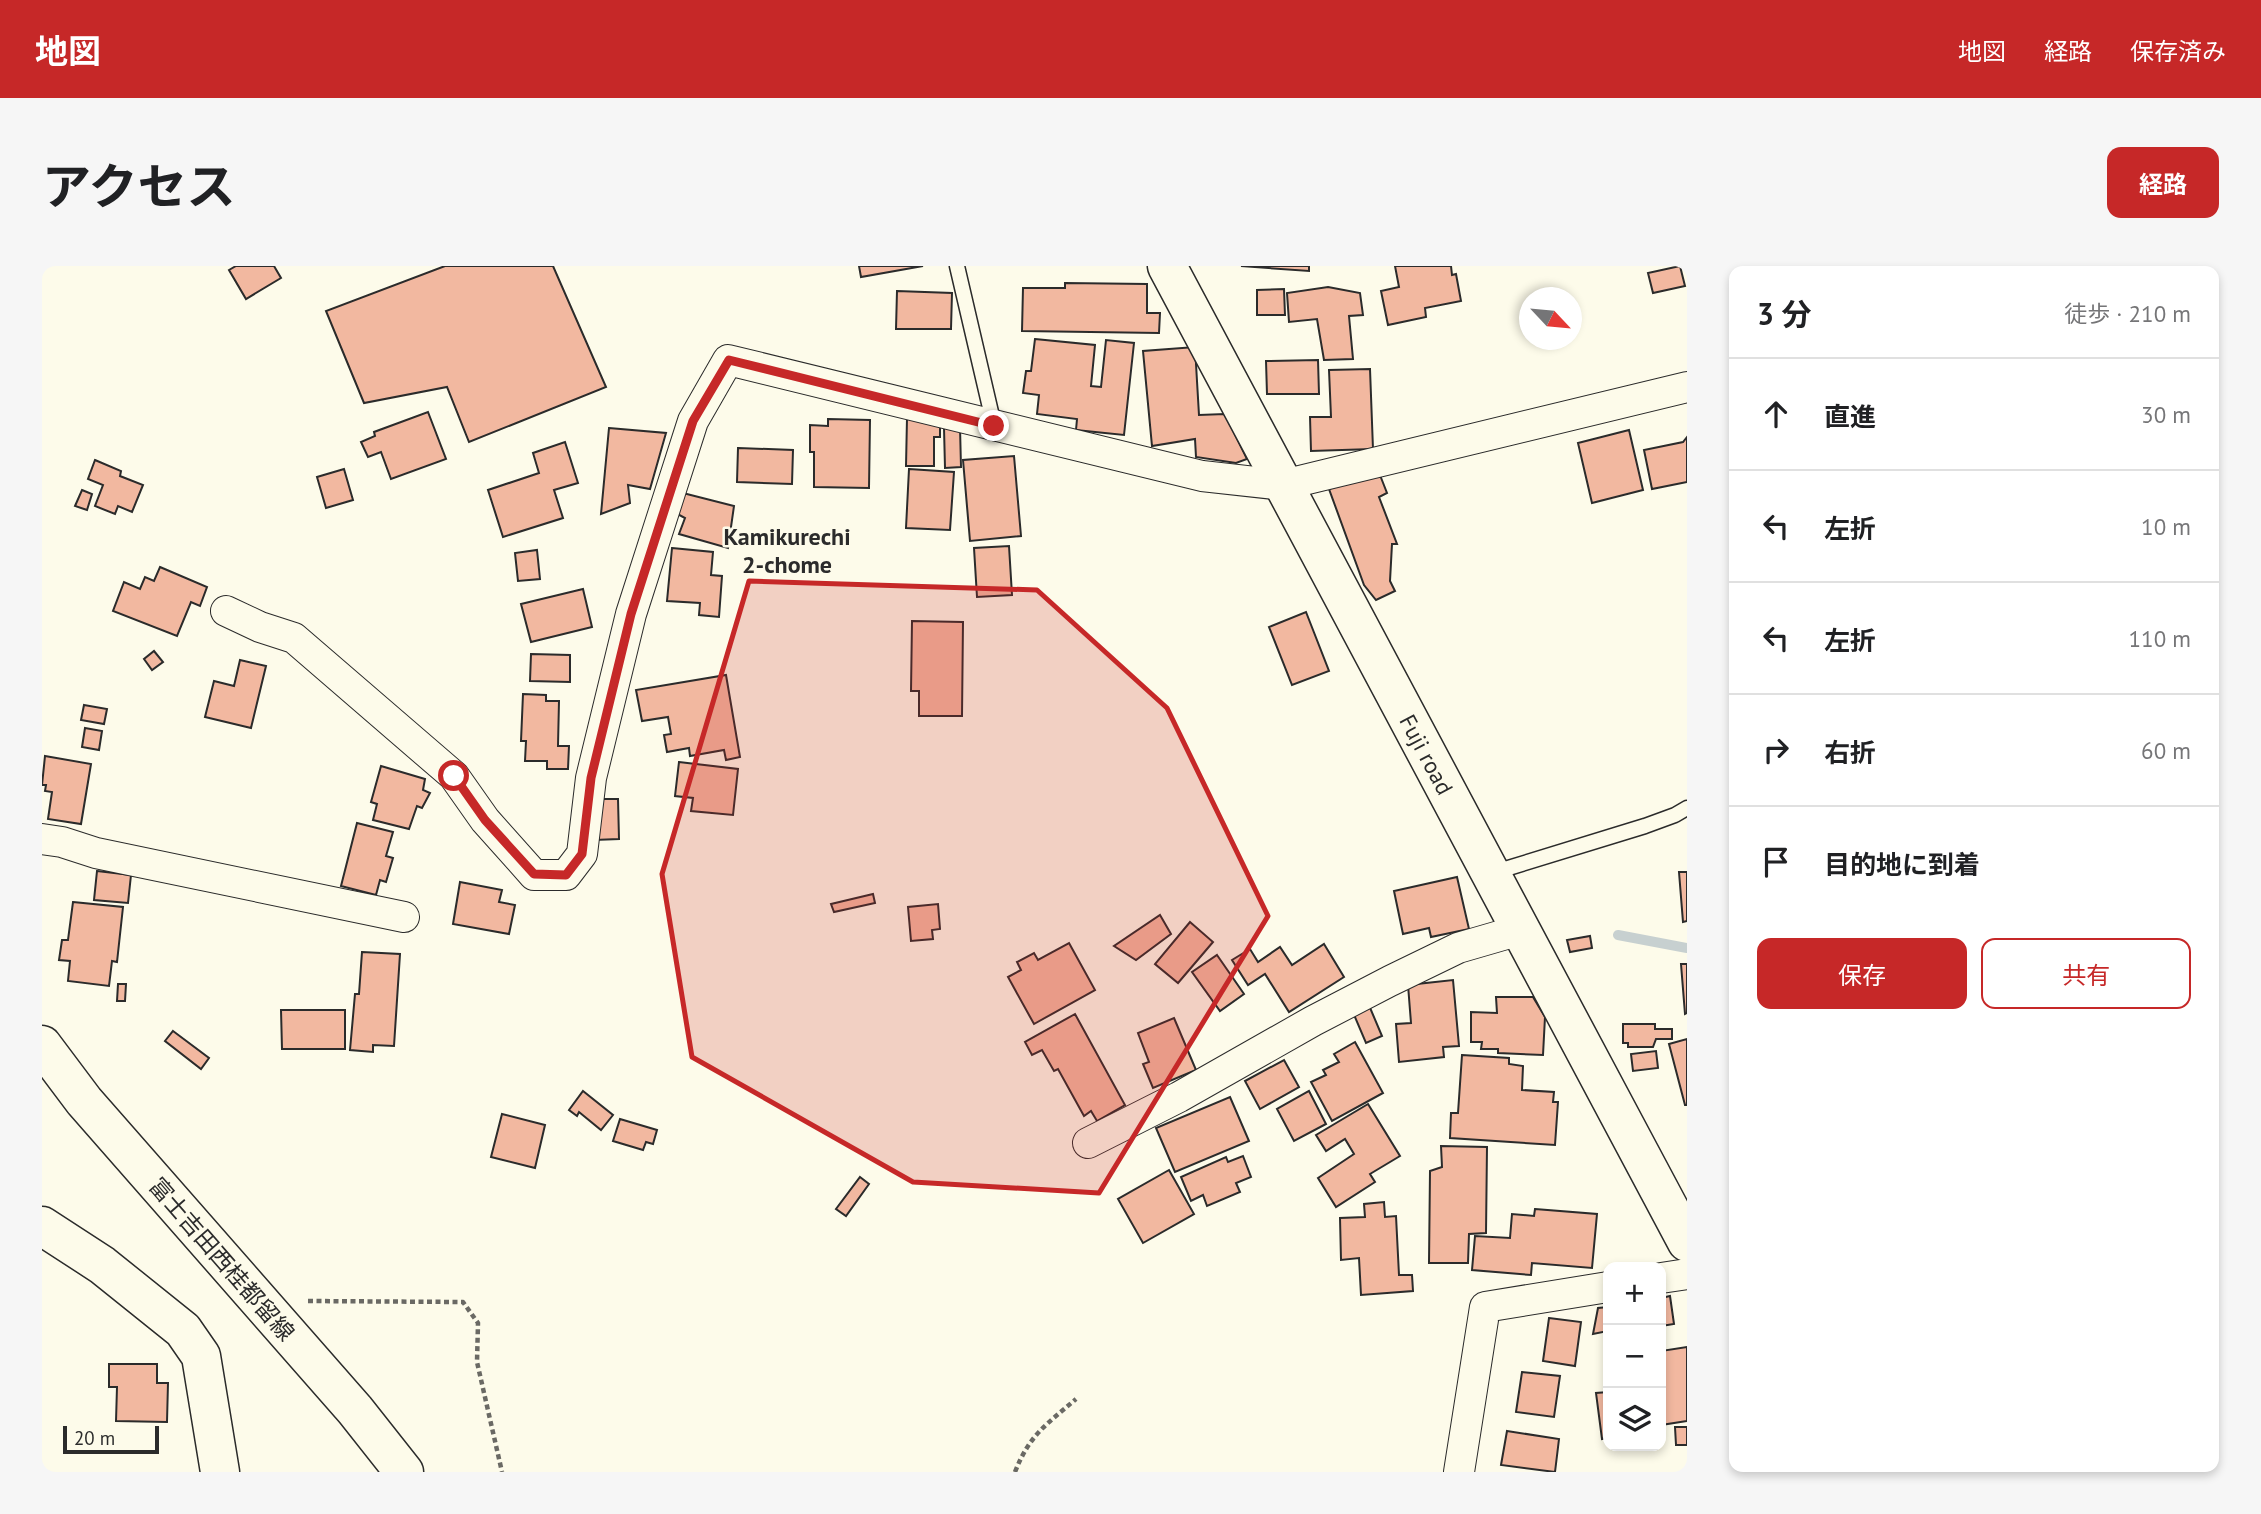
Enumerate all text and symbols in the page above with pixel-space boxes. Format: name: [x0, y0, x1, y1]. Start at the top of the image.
text: 地図: [35, 29, 101, 72]
text: 地図: [1958, 36, 2006, 67]
text: 経路: [2044, 36, 2092, 67]
text: 保存済み: [2130, 36, 2226, 67]
button: 経路: [2107, 147, 2219, 218]
text: アクセス: [42, 154, 236, 218]
north arrow: [1519, 287, 1582, 350]
text: 3 分: [1757, 294, 1812, 333]
text: 徒歩 · 210 m: [2064, 299, 2191, 328]
icon: ahead: [1757, 395, 1795, 433]
text: 直進: [1824, 400, 1876, 433]
text: 30 m: [2141, 400, 2191, 429]
route end: [978, 410, 1009, 441]
icon: left: [1757, 507, 1795, 545]
text: 左折: [1824, 512, 1876, 545]
text: 10 m: [2141, 512, 2191, 541]
district label: Kamikurechi 2-chome: [723, 521, 851, 580]
icon: left: [1757, 619, 1795, 657]
text: 左折: [1824, 624, 1876, 657]
text: 110 m: [2129, 624, 2191, 653]
street label: Fuji road: [1394, 709, 1460, 799]
icon: right: [1757, 731, 1795, 769]
text: 右折: [1824, 736, 1876, 769]
text: 60 m: [2141, 736, 2191, 765]
route start: [438, 760, 469, 791]
icon: arrive: [1757, 843, 1795, 881]
text: 目的地に到着: [1824, 848, 1980, 881]
button: 保存: [1757, 938, 1967, 1009]
button: 共有: [1981, 938, 2191, 1009]
street label: 富士吉田西桂都留線: [143, 1171, 301, 1347]
map controls: [1603, 1262, 1666, 1451]
button: +: [1603, 1262, 1666, 1325]
button: −: [1603, 1325, 1666, 1388]
button: layers: [1603, 1388, 1666, 1451]
scale bar: [63, 1423, 159, 1455]
text: 20 m: [74, 1426, 115, 1450]

